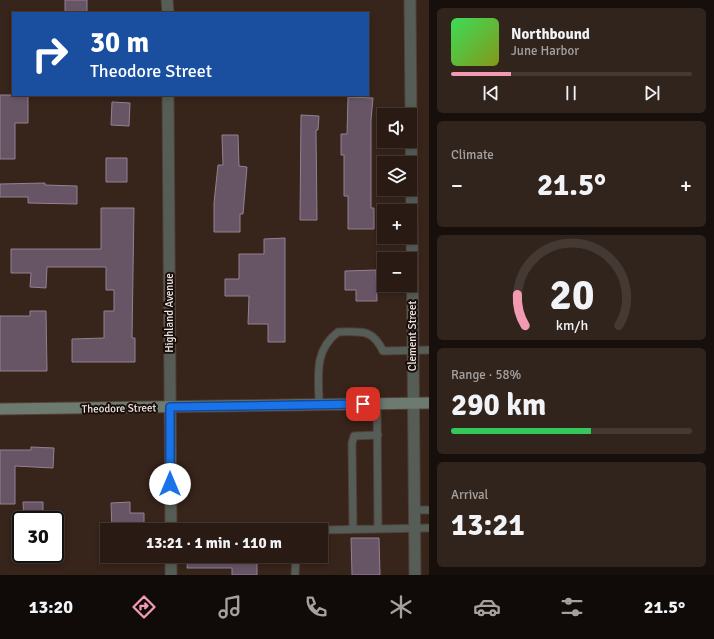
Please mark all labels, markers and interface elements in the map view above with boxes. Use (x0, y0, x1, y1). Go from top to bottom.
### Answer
text: Northbound (511, 25, 590, 43)
text: 30 m (90, 26, 149, 60)
icon: right (24, 28, 76, 80)
text: June Harbor (511, 43, 579, 59)
text: Theodore Street (90, 60, 212, 82)
icon: previous (480, 82, 502, 104)
icon: pause (560, 82, 582, 104)
icon: next (641, 82, 663, 104)
map controls (377, 108, 417, 292)
button: sound (377, 108, 417, 148)
text: Climate (451, 147, 494, 163)
button: layers (377, 156, 417, 196)
text: 21.5° (537, 167, 606, 204)
text: − (451, 172, 463, 199)
text: + (680, 172, 692, 199)
button: + (377, 204, 417, 244)
button: − (377, 252, 417, 292)
text: 20 (549, 269, 594, 320)
street label: Highland Avenue (163, 273, 176, 353)
street label: Clement Street (406, 301, 419, 371)
text: km/h (555, 316, 588, 333)
text: Range · 58% (451, 367, 521, 383)
pin (346, 387, 380, 421)
text: 290 km (451, 387, 546, 424)
icon: arrive (352, 393, 374, 415)
street label: Theodore Street (82, 401, 157, 416)
position arrow (149, 463, 191, 505)
text: Arrival (451, 487, 488, 503)
text: 13:21 (451, 507, 525, 544)
speed limit sign: 30 (12, 511, 64, 563)
text: 13:21 · 1 min · 110 m (146, 534, 282, 552)
icon: directions (130, 593, 158, 621)
icon: music (216, 593, 244, 621)
icon: phone (302, 593, 330, 621)
icon: climate (387, 593, 415, 621)
icon: car (473, 593, 501, 621)
icon: filters (558, 593, 586, 621)
text: 13:20 (29, 596, 73, 618)
text: 21.5° (644, 596, 685, 618)

